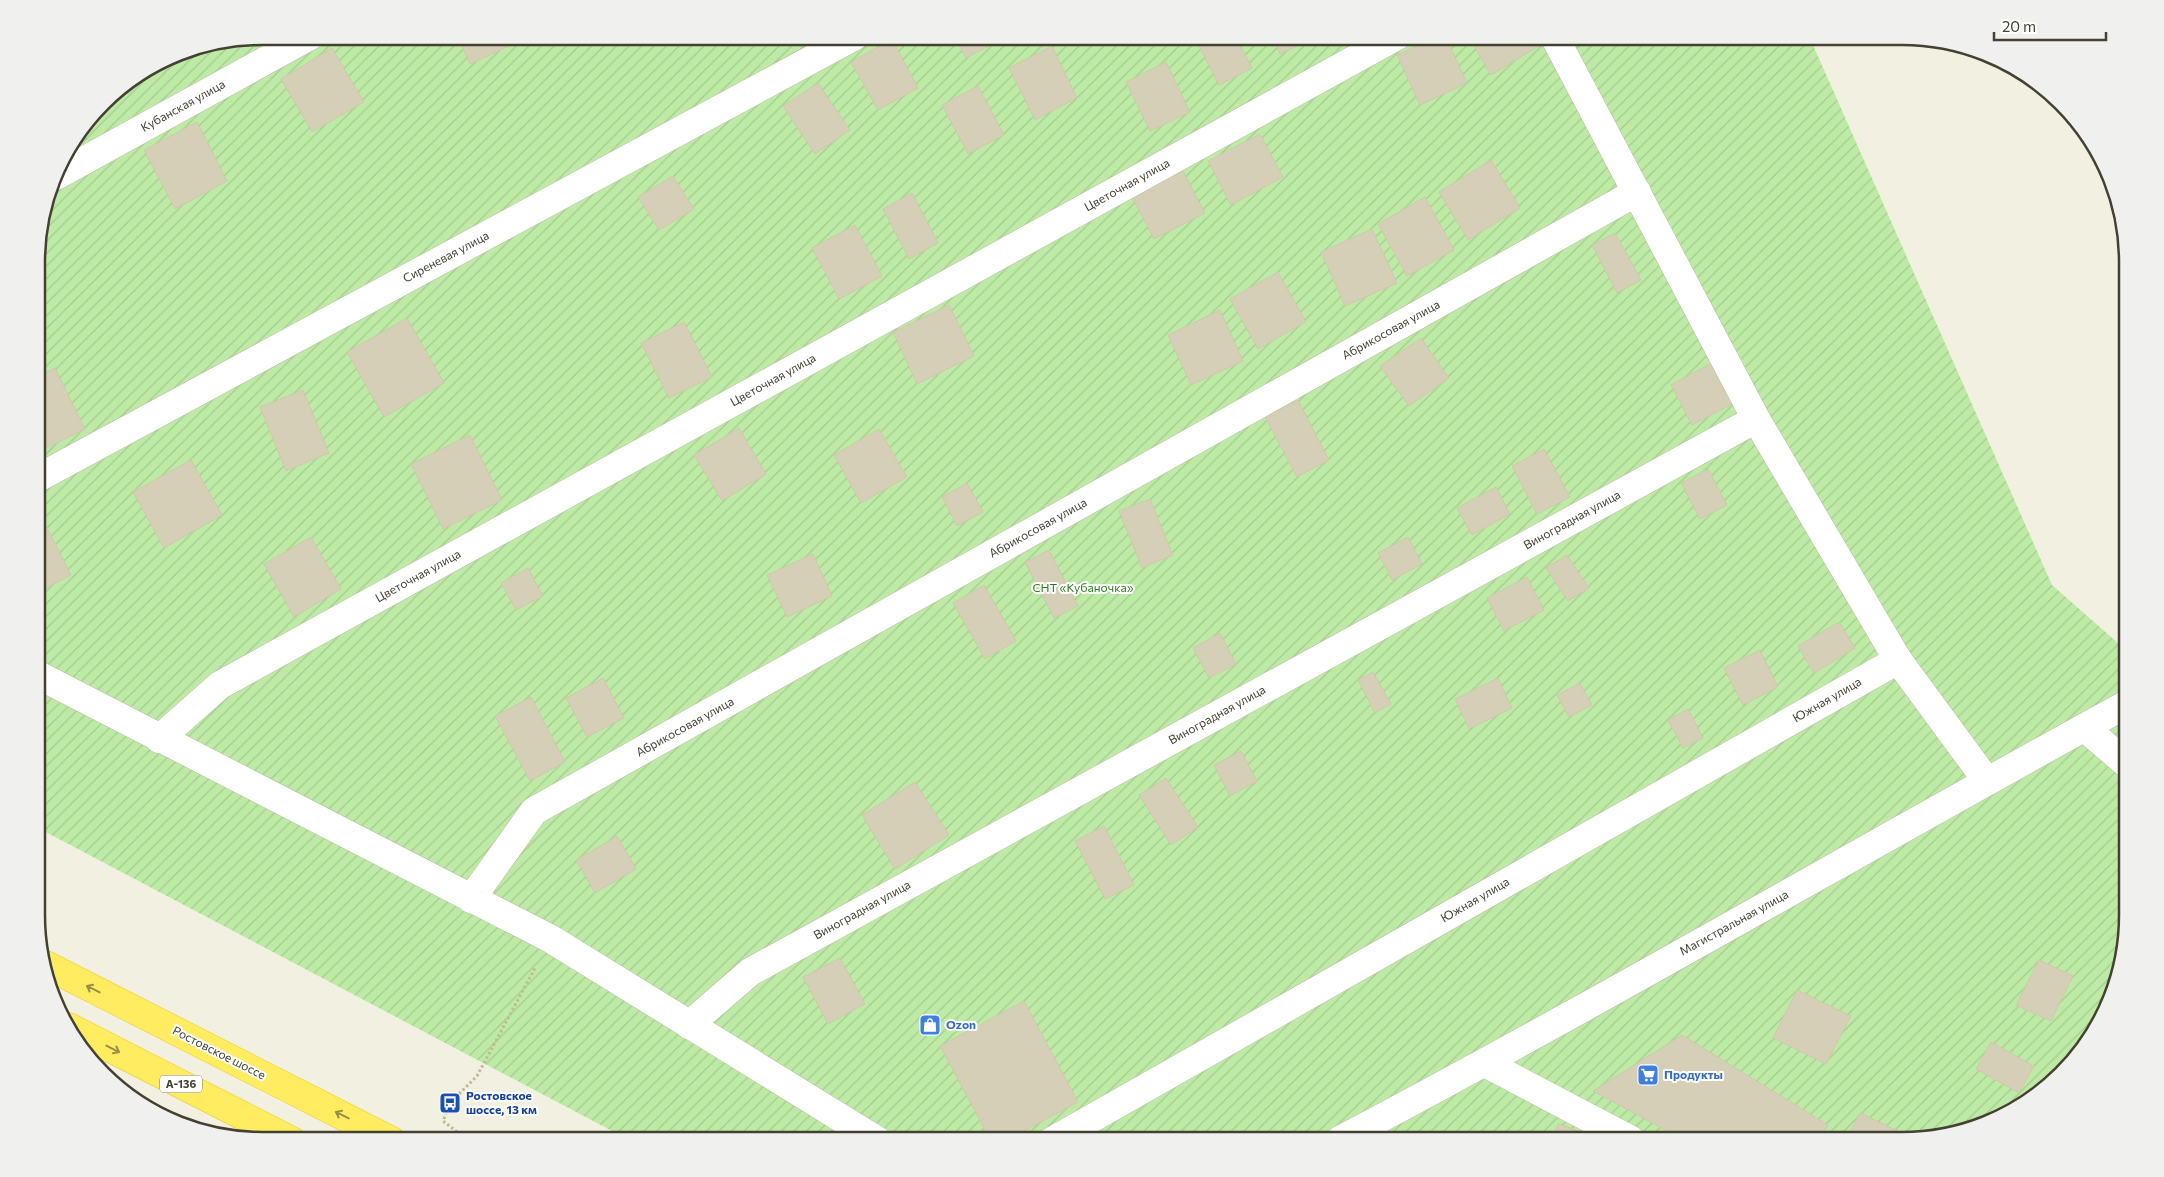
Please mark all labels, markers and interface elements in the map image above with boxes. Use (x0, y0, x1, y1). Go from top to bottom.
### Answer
scale bar (1994, 10, 2106, 42)
text: 20 m (2002, 17, 2036, 35)
street label: Кубанская улица (138, 76, 227, 134)
street label: Цветочная улица (1081, 155, 1172, 213)
street label: Сиреневая улица (400, 227, 491, 285)
street label: Абрикосовая улица (1339, 296, 1442, 362)
street label: Цветочная улица (727, 350, 818, 408)
street label: Виноградная улица (1521, 487, 1622, 552)
street label: Абрикосовая улица (986, 494, 1089, 560)
street label: Цветочная улица (372, 546, 463, 604)
park label: СНТ «Кубаночка» (1032, 580, 1134, 594)
street label: Южная улица (1790, 674, 1863, 724)
street label: Виноградная улица (1166, 682, 1267, 747)
street label: Абрикосовая улица (633, 693, 736, 759)
street label: Южная улица (1438, 874, 1511, 924)
street label: Виноградная улица (811, 877, 912, 942)
street label: Магистральная улица (1677, 886, 1790, 958)
one-way arrow (86, 984, 101, 993)
shop icon: Ozon (918, 1013, 942, 1037)
place label: Ozon (946, 1017, 976, 1031)
street label: Ростовское шоссе (171, 1023, 268, 1082)
one-way arrow (105, 1044, 120, 1054)
supermarket icon: Продукты (1636, 1063, 1660, 1087)
place label: Продукты (1664, 1067, 1723, 1081)
road number: А-136 (160, 1076, 202, 1092)
place label: Ростовское шоссе, 13 км (466, 1088, 537, 1116)
bus stop icon: Ростовское шоссе, 13 км (438, 1091, 462, 1115)
one-way arrow (335, 1110, 350, 1119)

